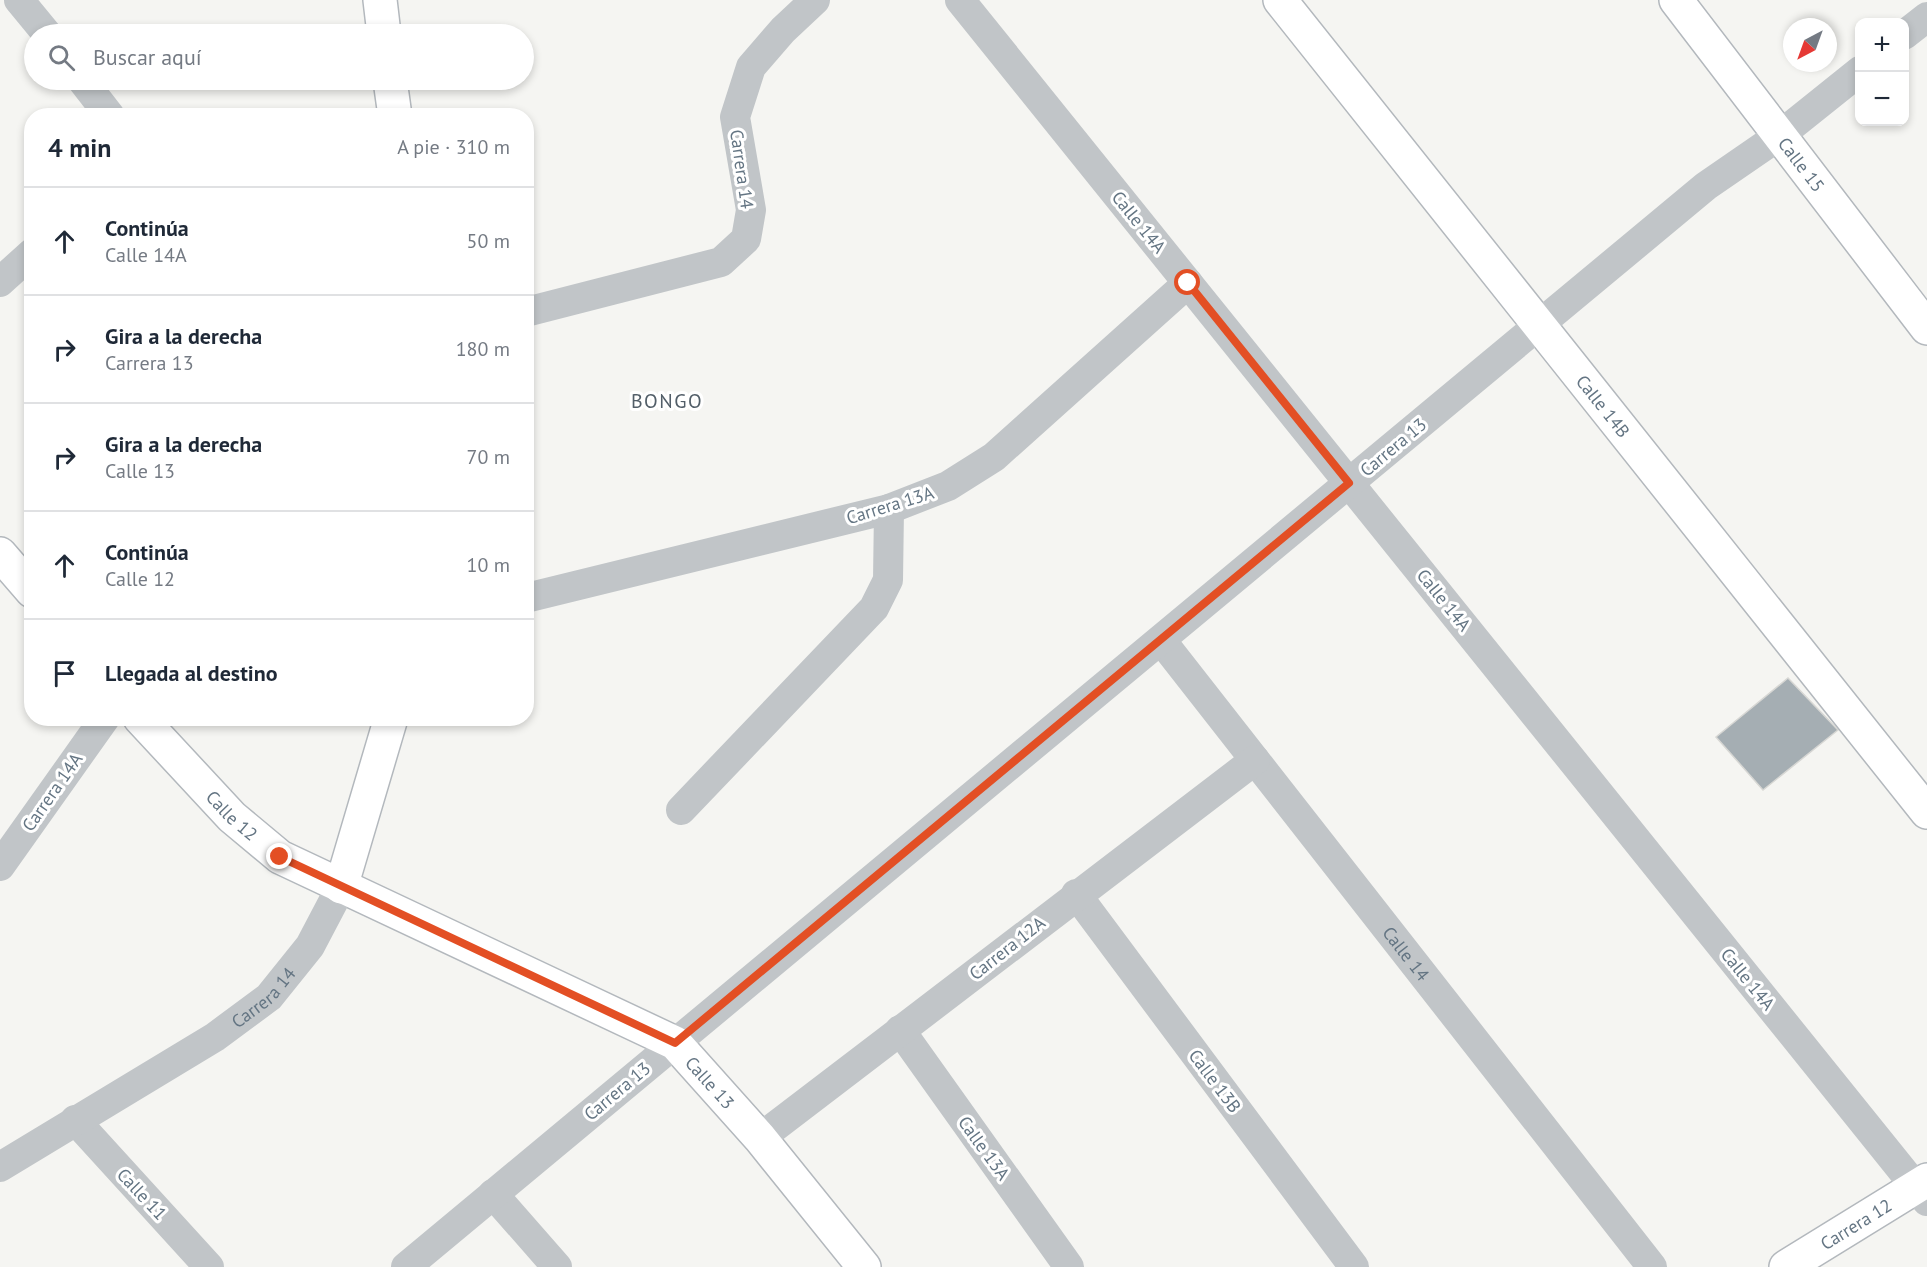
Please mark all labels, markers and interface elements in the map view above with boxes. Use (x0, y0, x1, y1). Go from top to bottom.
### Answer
north arrow (1783, 18, 1837, 72)
map controls (1855, 18, 1909, 126)
button: + (1855, 18, 1909, 72)
search box (24, 24, 534, 90)
icon: search (45, 41, 78, 74)
text: Buscar aquí (93, 43, 202, 71)
button: − (1855, 72, 1909, 126)
street label: Carrera 14 (725, 128, 759, 210)
text: 4 min (48, 131, 111, 164)
street label: Calle 15 (1774, 132, 1830, 196)
text: A pie · 310 m (397, 134, 510, 160)
street label: Calle 14A (1107, 186, 1171, 258)
text: Continúa (105, 214, 189, 242)
icon: ahead (48, 225, 81, 258)
text: 50 m (467, 228, 510, 254)
text: Calle 14A (105, 242, 187, 268)
route start (1174, 269, 1200, 295)
text: Gira a la derecha (105, 322, 262, 350)
icon: right (48, 333, 81, 366)
text: 180 m (456, 336, 510, 362)
text: Carrera 13 (105, 350, 194, 376)
street label: Calle 14B (1572, 370, 1635, 442)
district label: BONGO (631, 388, 703, 414)
street label: Carrera 13 (1355, 413, 1431, 481)
text: Gira a la derecha (105, 430, 262, 458)
icon: right (48, 441, 81, 474)
text: 70 m (467, 444, 510, 470)
text: Calle 13 (105, 458, 175, 484)
street label: Carrera 13A (843, 481, 937, 529)
text: Continúa (105, 538, 189, 566)
icon: ahead (48, 549, 81, 582)
text: 10 m (467, 552, 510, 578)
street label: Calle 14A (1412, 564, 1476, 636)
text: Calle 12 (105, 566, 175, 592)
icon: arrive (48, 657, 81, 690)
text: Llegada al destino (105, 659, 278, 687)
street label: Carrera 14A (17, 748, 88, 836)
street label: Calle 12 (201, 785, 263, 845)
route end (266, 843, 292, 869)
street label: Carrera 12A (964, 911, 1050, 985)
street label: Calle 14 (1378, 921, 1435, 985)
street label: Calle 14A (1716, 943, 1780, 1015)
street label: Carrera 14 (227, 962, 300, 1033)
street label: Calle 13B (1184, 1045, 1246, 1117)
street label: Calle 13 (681, 1051, 740, 1113)
street label: Carrera 13 (579, 1057, 655, 1125)
street label: Calle 13A (953, 1112, 1015, 1185)
street label: Calle 11 (112, 1163, 172, 1225)
street label: Carrera 12 (1816, 1193, 1896, 1255)

